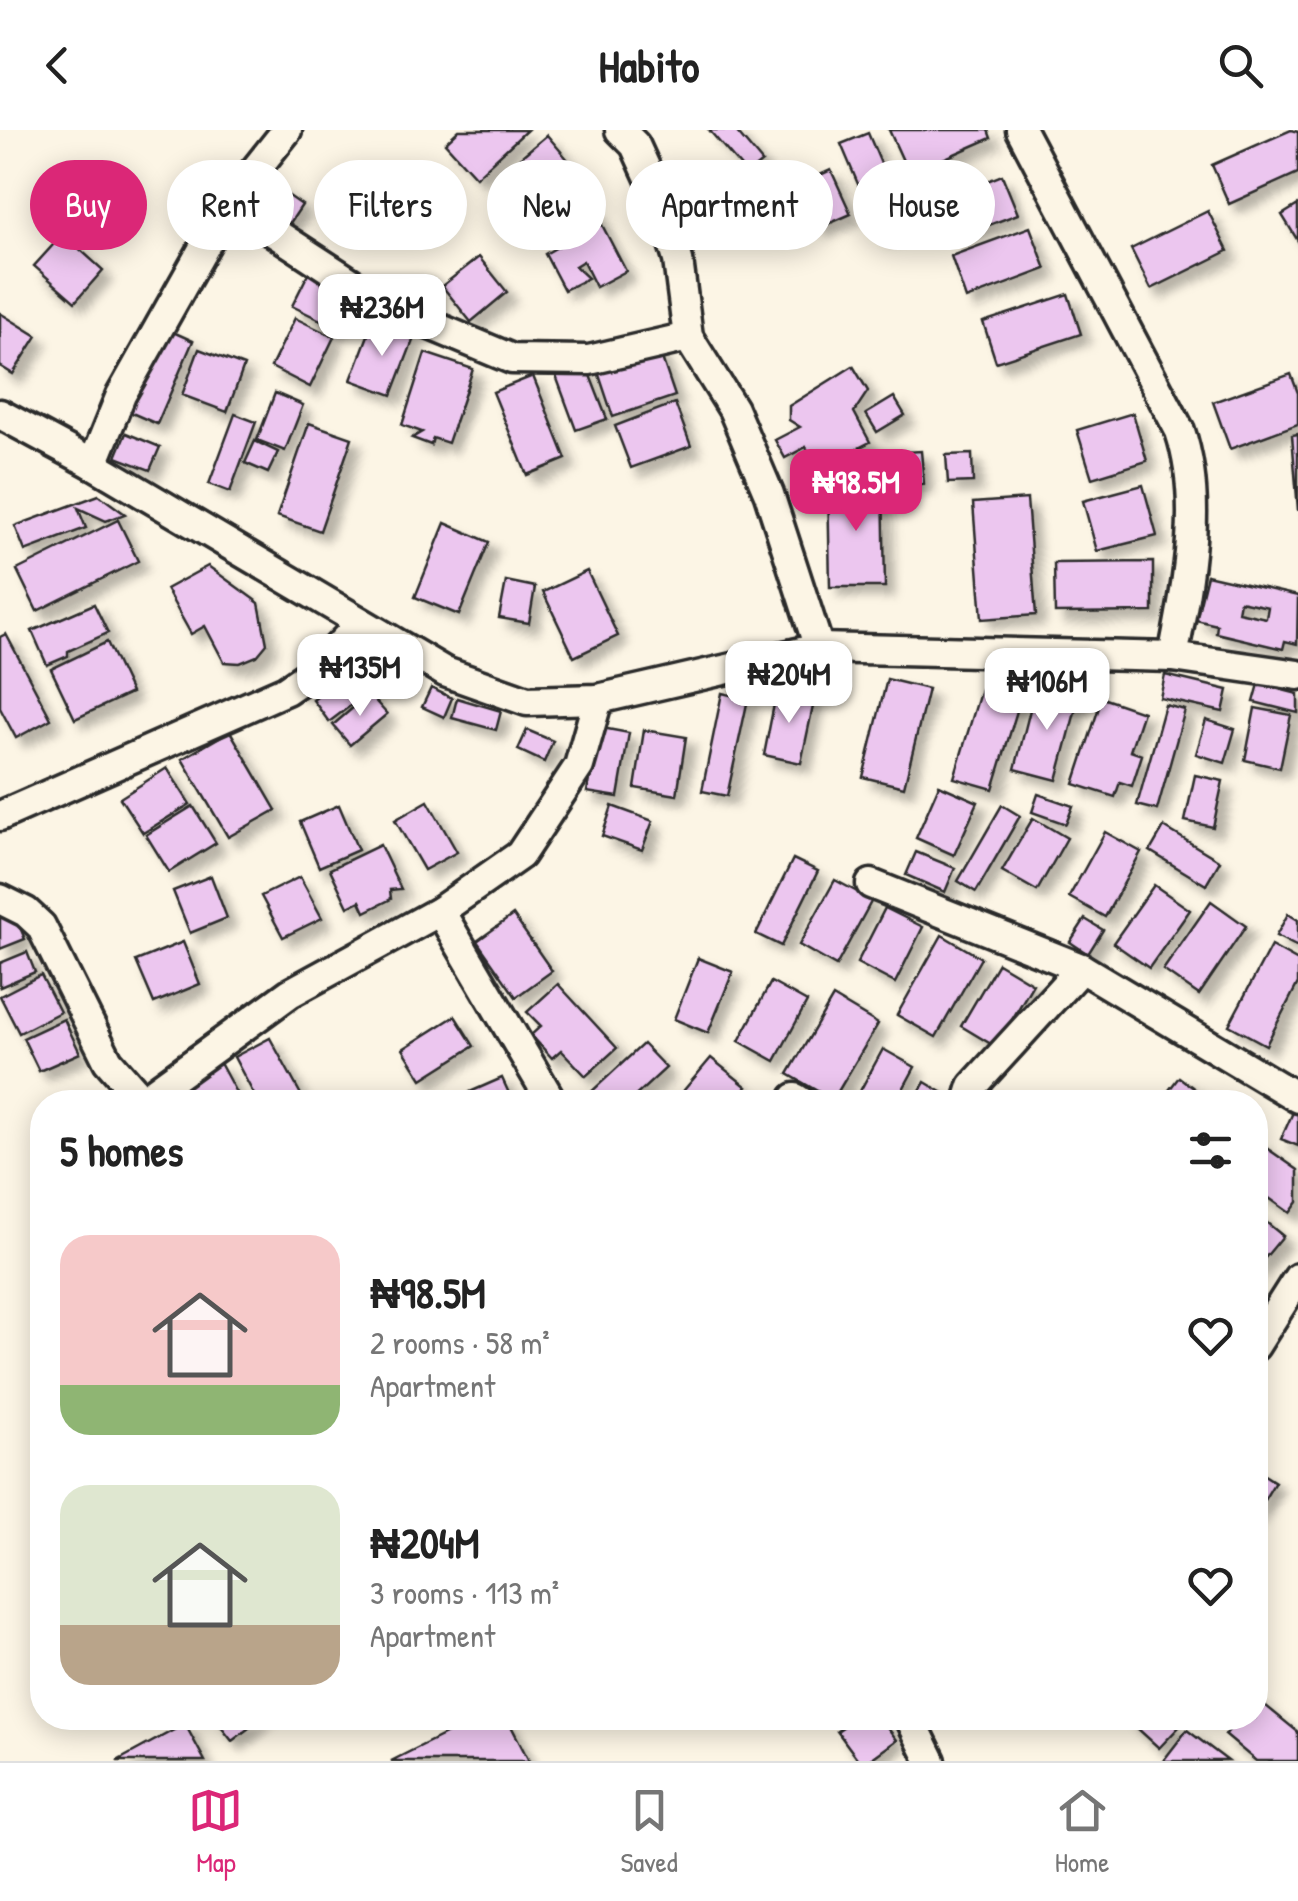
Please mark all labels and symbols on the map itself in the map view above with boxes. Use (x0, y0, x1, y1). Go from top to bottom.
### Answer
pin: ₦236M (312, 274, 452, 359)
pin: ₦98.5M (775, 449, 937, 534)
pin: ₦135M (290, 634, 430, 719)
pin: ₦204M (719, 641, 859, 726)
pin: ₦106M (977, 648, 1117, 733)

